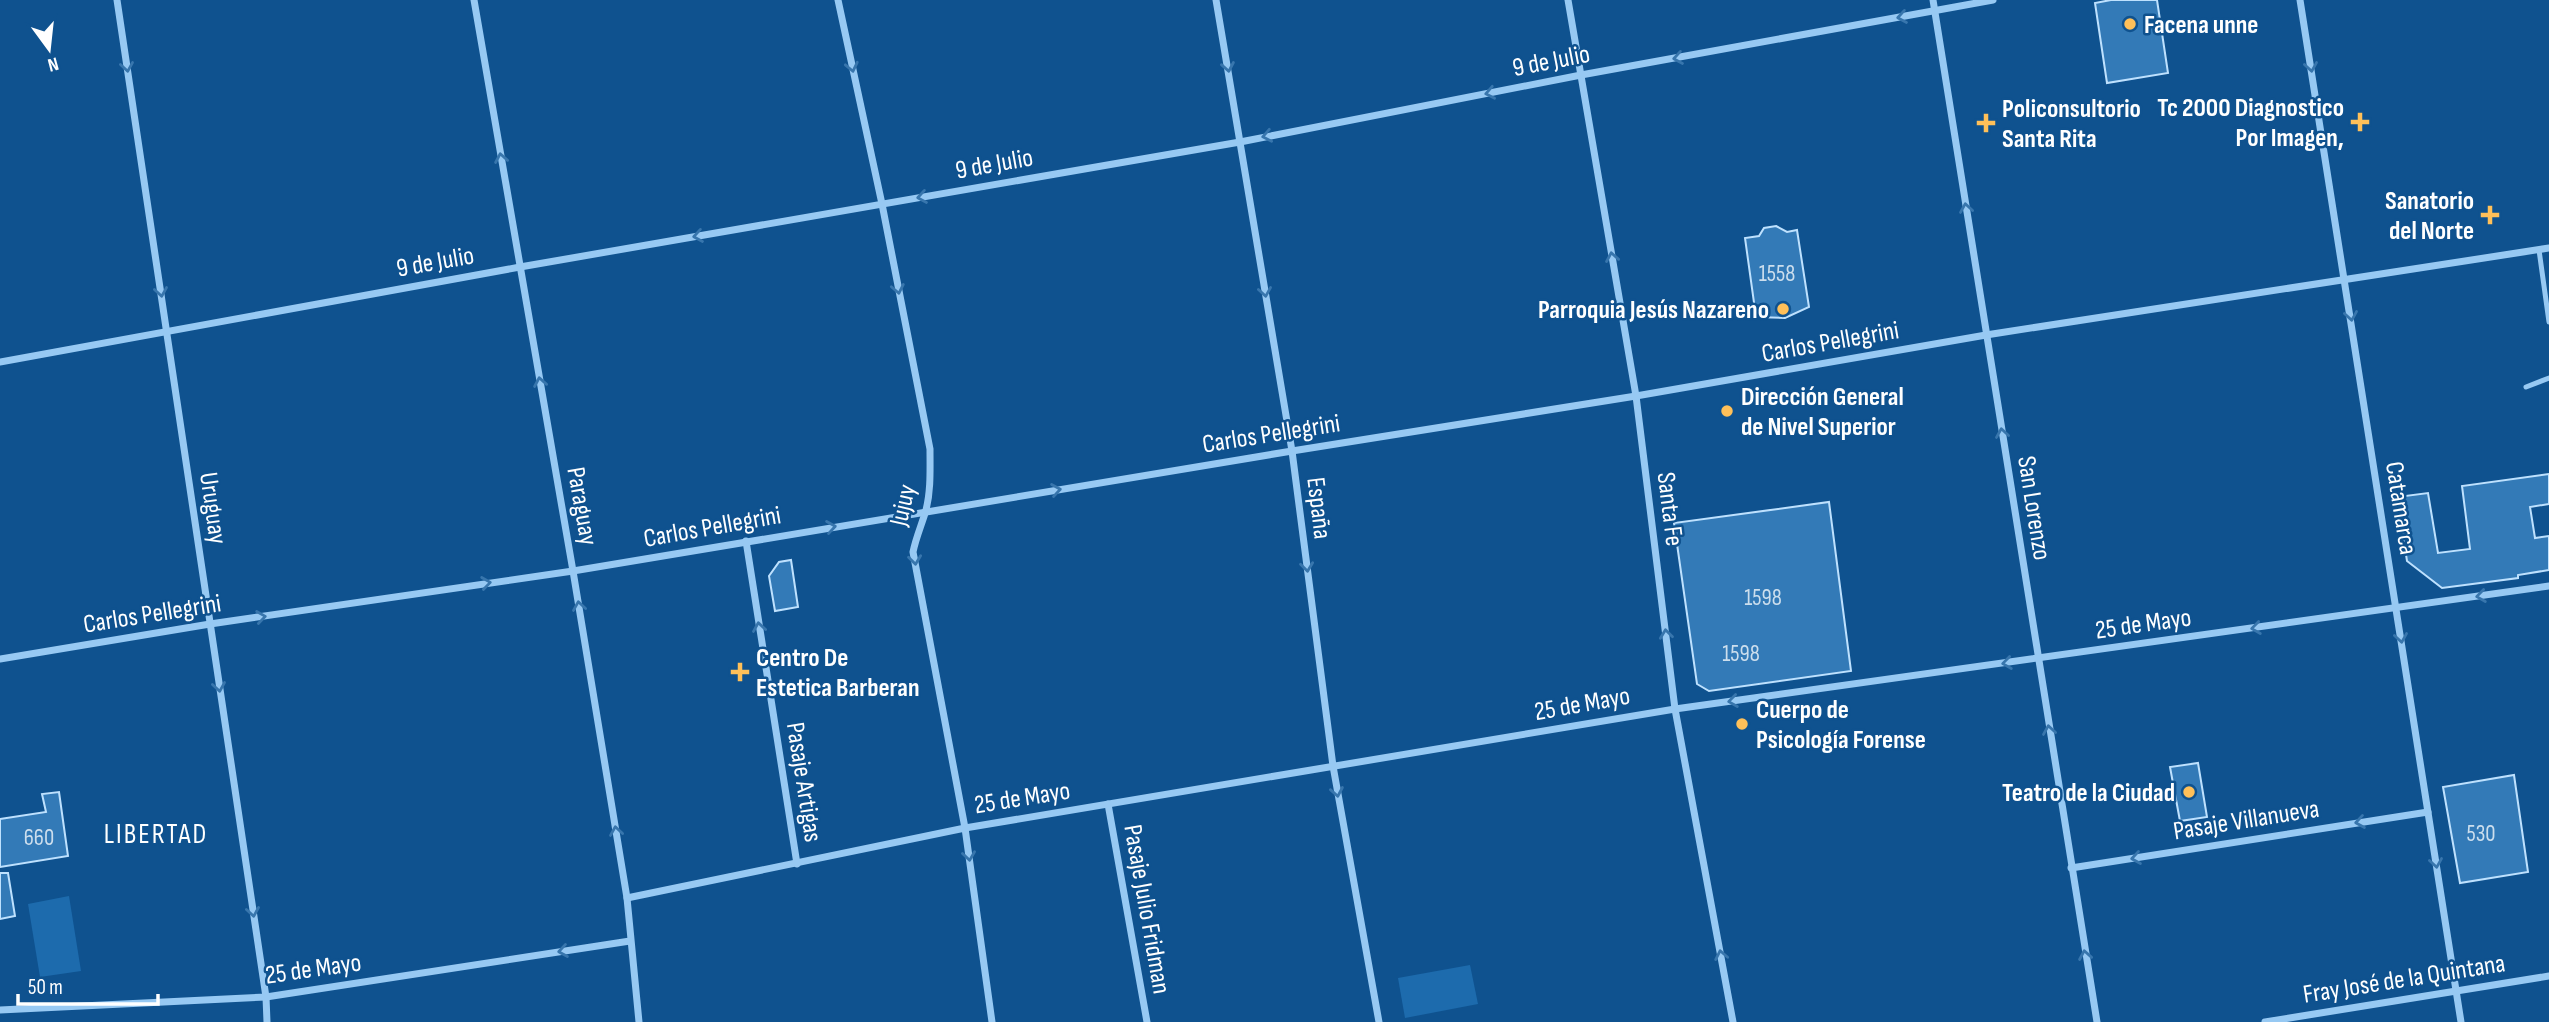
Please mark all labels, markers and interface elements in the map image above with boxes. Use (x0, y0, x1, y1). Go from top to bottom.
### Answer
one-way arrow (1896, 8, 1908, 23)
place label: Facena unne (2144, 10, 2258, 41)
north arrow (14, 14, 84, 84)
marker: Facena unne (2122, 16, 2138, 32)
street label: 9 de Julio (1510, 39, 1593, 84)
one-way arrow (1672, 49, 1684, 64)
text: N (45, 52, 61, 76)
one-way arrow (844, 61, 859, 73)
one-way arrow (1220, 61, 1235, 73)
one-way arrow (2303, 61, 2318, 73)
one-way arrow (119, 62, 134, 73)
one-way arrow (1484, 85, 1496, 100)
place label: Tc 2000 Diagnostico Por Imagen, (2157, 93, 2344, 154)
place label: Policonsultorio Santa Rita (2002, 94, 2141, 155)
marker: Tc 2000 Diagnostico Por Imagen, (2350, 112, 2370, 132)
marker: Policonsultorio Santa Rita (1976, 113, 1996, 133)
one-way arrow (1261, 128, 1273, 143)
street label: 9 de Julio (953, 142, 1036, 187)
one-way arrow (494, 152, 509, 164)
place label: Sanatorio del Norte (2385, 186, 2474, 247)
one-way arrow (916, 188, 928, 203)
one-way arrow (1959, 202, 1974, 214)
marker: Sanatorio del Norte (2480, 205, 2500, 225)
one-way arrow (692, 228, 704, 243)
street label: 9 de Julio (394, 240, 477, 285)
one-way arrow (1605, 251, 1620, 263)
house number: 1558 (1759, 260, 1795, 288)
one-way arrow (890, 283, 905, 295)
one-way arrow (1257, 286, 1272, 298)
one-way arrow (153, 287, 168, 298)
place label: Parroquia Jesús Nazareno (1538, 295, 1769, 326)
marker: Parroquia Jesús Nazareno (1775, 301, 1791, 317)
one-way arrow (2343, 310, 2358, 322)
street label: Carlos Pellegrini (1759, 315, 1901, 370)
one-way arrow (533, 376, 548, 388)
place label: Dirección General de Nivel Superior (1741, 382, 1904, 443)
marker: Dirección General de Nivel Superior (1719, 403, 1735, 419)
street label: Carlos Pellegrini (1200, 408, 1342, 461)
one-way arrow (1995, 427, 2010, 439)
street label: San Lorenzo (2010, 454, 2057, 562)
street label: Catamarca (2378, 459, 2423, 557)
street label: Paraguay (559, 465, 604, 548)
street label: Uruguay (192, 470, 233, 546)
street label: Santa Fe (1650, 470, 1689, 548)
street label: España (1299, 476, 1338, 541)
street label: Jujuy (883, 482, 923, 530)
one-way arrow (1050, 483, 1062, 498)
street label: Carlos Pellegrini (641, 500, 783, 555)
one-way arrow (825, 520, 837, 535)
one-way arrow (908, 554, 923, 566)
one-way arrow (1299, 561, 1314, 573)
one-way arrow (480, 576, 492, 591)
house number: 1598 (1744, 584, 1782, 612)
street label: Carlos Pellegrini (81, 588, 223, 641)
one-way arrow (2476, 589, 2487, 604)
one-way arrow (572, 600, 587, 612)
street label: 25 de Mayo (2093, 602, 2193, 647)
one-way arrow (255, 609, 267, 624)
one-way arrow (752, 621, 767, 633)
one-way arrow (2250, 621, 2262, 636)
one-way arrow (1658, 628, 1673, 640)
one-way arrow (2393, 632, 2408, 644)
house number: 1598 (1722, 640, 1760, 668)
place label: Centro De Estetica Barberan (756, 643, 920, 704)
one-way arrow (2001, 655, 2012, 670)
marker: Centro De Estetica Barberan (730, 662, 750, 682)
one-way arrow (212, 681, 227, 693)
street label: 25 de Mayo (1532, 681, 1633, 728)
one-way arrow (1727, 693, 1739, 708)
place label: Cuerpo de Psicología Forense (1756, 695, 1926, 756)
marker: Cuerpo de Psicología Forense (1734, 716, 1750, 732)
street label: Pasaje Artigas (779, 720, 828, 844)
one-way arrow (2042, 724, 2057, 736)
street label: 25 de Mayo (972, 776, 1072, 821)
place label: Teatro de la Ciudad (2002, 778, 2175, 809)
marker: Teatro de la Ciudad (2181, 784, 2197, 800)
one-way arrow (1329, 786, 1344, 798)
street label: Pasaje Villanueva (2171, 794, 2321, 847)
one-way arrow (2354, 814, 2366, 829)
district label: LIBERTAD (104, 818, 208, 851)
house number: 530 (2466, 820, 2496, 848)
street label: Pasaje Julio Fridman (1116, 822, 1177, 996)
house number: 660 (24, 824, 54, 852)
one-way arrow (609, 825, 624, 837)
one-way arrow (961, 850, 976, 862)
one-way arrow (2130, 850, 2142, 865)
one-way arrow (2428, 857, 2443, 869)
one-way arrow (246, 906, 261, 918)
one-way arrow (557, 943, 569, 958)
street label: 25 de Mayo (263, 947, 363, 992)
street label: Fray José de la Quintana (2301, 948, 2507, 1011)
one-way arrow (1714, 949, 1729, 961)
one-way arrow (2079, 949, 2094, 961)
scale bar (18, 962, 158, 1006)
text: 50 m (28, 975, 63, 1000)

